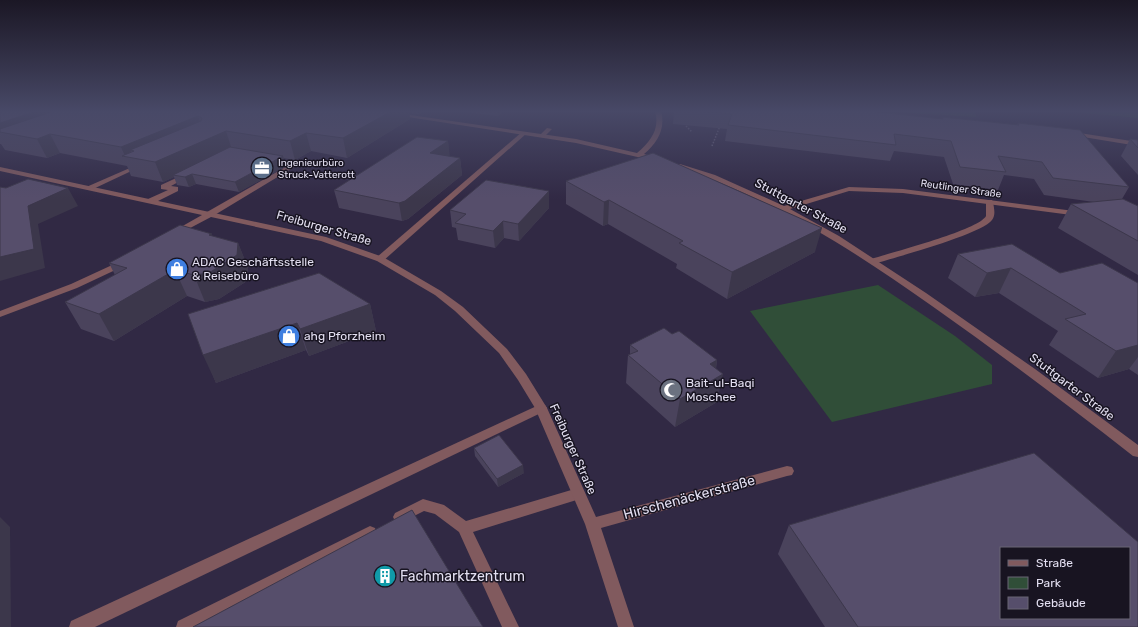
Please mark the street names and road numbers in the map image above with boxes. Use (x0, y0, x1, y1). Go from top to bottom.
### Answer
street label: Stuttgarter Straße (752, 176, 850, 236)
street label: Reutlinger Straße (920, 177, 1002, 201)
street label: Freiburger Straße (275, 208, 373, 248)
street label: Stuttgarter Straße (1027, 350, 1117, 424)
street label: Freiburger Straße (547, 401, 599, 497)
street label: Hirschenäckerstraße (621, 472, 757, 523)

